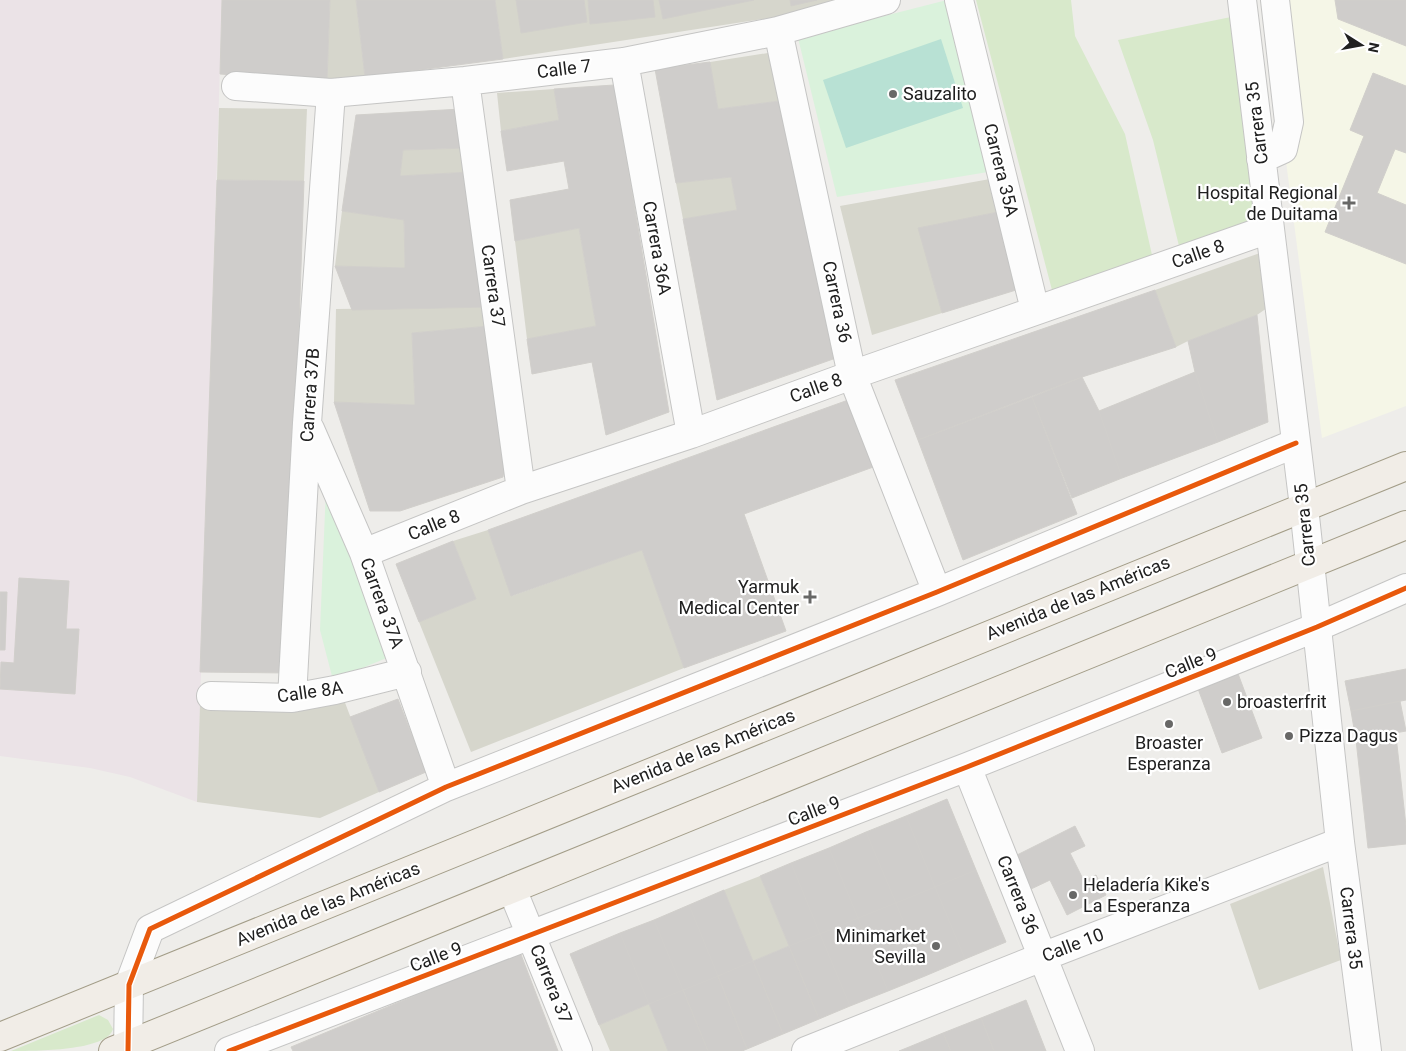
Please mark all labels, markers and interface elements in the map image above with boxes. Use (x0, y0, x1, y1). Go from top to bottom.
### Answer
north arrow (1336, 20, 1386, 70)
text: N (1365, 41, 1383, 54)
street label: Calle 7 (536, 55, 592, 82)
street label: Carrera 35 (1241, 80, 1272, 166)
place label: Sauzalito (903, 83, 977, 104)
marker: Sauzalito (887, 88, 899, 100)
street label: Carrera 35A (980, 121, 1023, 219)
place label: Hospital Regional de Duitama (1197, 182, 1338, 224)
marker: Hospital Regional de Duitama (1342, 196, 1356, 210)
street label: Carrera 36A (639, 199, 676, 297)
street label: Calle 8 (1169, 235, 1227, 272)
street label: Carrera 37 (477, 243, 510, 329)
street label: Carrera 36 (819, 259, 856, 345)
street label: Carrera 37B (296, 347, 323, 443)
street label: Calle 8 (787, 368, 845, 407)
street label: Carrera 35 (1290, 483, 1319, 568)
street label: Calle 8 (405, 505, 463, 544)
street label: Avenida de las Américas (983, 551, 1173, 644)
street label: Carrera 37A (356, 555, 409, 651)
place label: Yarmuk Medical Center (678, 576, 800, 618)
marker: Yarmuk Medical Center (803, 590, 817, 604)
street label: Calle 9 (1162, 643, 1220, 682)
street label: Calle 8A (276, 676, 344, 707)
place label: broasterfrit (1237, 691, 1327, 712)
marker: broasterfrit (1221, 696, 1233, 708)
street label: Avenida de las Américas (608, 704, 798, 797)
marker: Broaster Esperanza (1163, 718, 1175, 730)
place label: Pizza Dagus (1299, 725, 1398, 746)
marker: Pizza Dagus (1283, 730, 1295, 742)
place label: Broaster Esperanza (1127, 732, 1211, 774)
street label: Calle 9 (785, 791, 843, 830)
street label: Carrera 36 (993, 852, 1044, 937)
street label: Avenida de las Américas (233, 857, 423, 950)
place label: Heladería Kike's La Esperanza (1083, 874, 1210, 916)
street label: Carrera 35 (1336, 885, 1367, 971)
marker: Heladería Kike's La Esperanza (1067, 889, 1079, 901)
street label: Calle 10 (1039, 923, 1107, 966)
place label: Minimarket Sevilla (836, 925, 926, 967)
street label: Calle 9 (407, 937, 465, 976)
marker: Minimarket Sevilla (930, 940, 942, 952)
street label: Carrera 37 (526, 941, 577, 1026)

